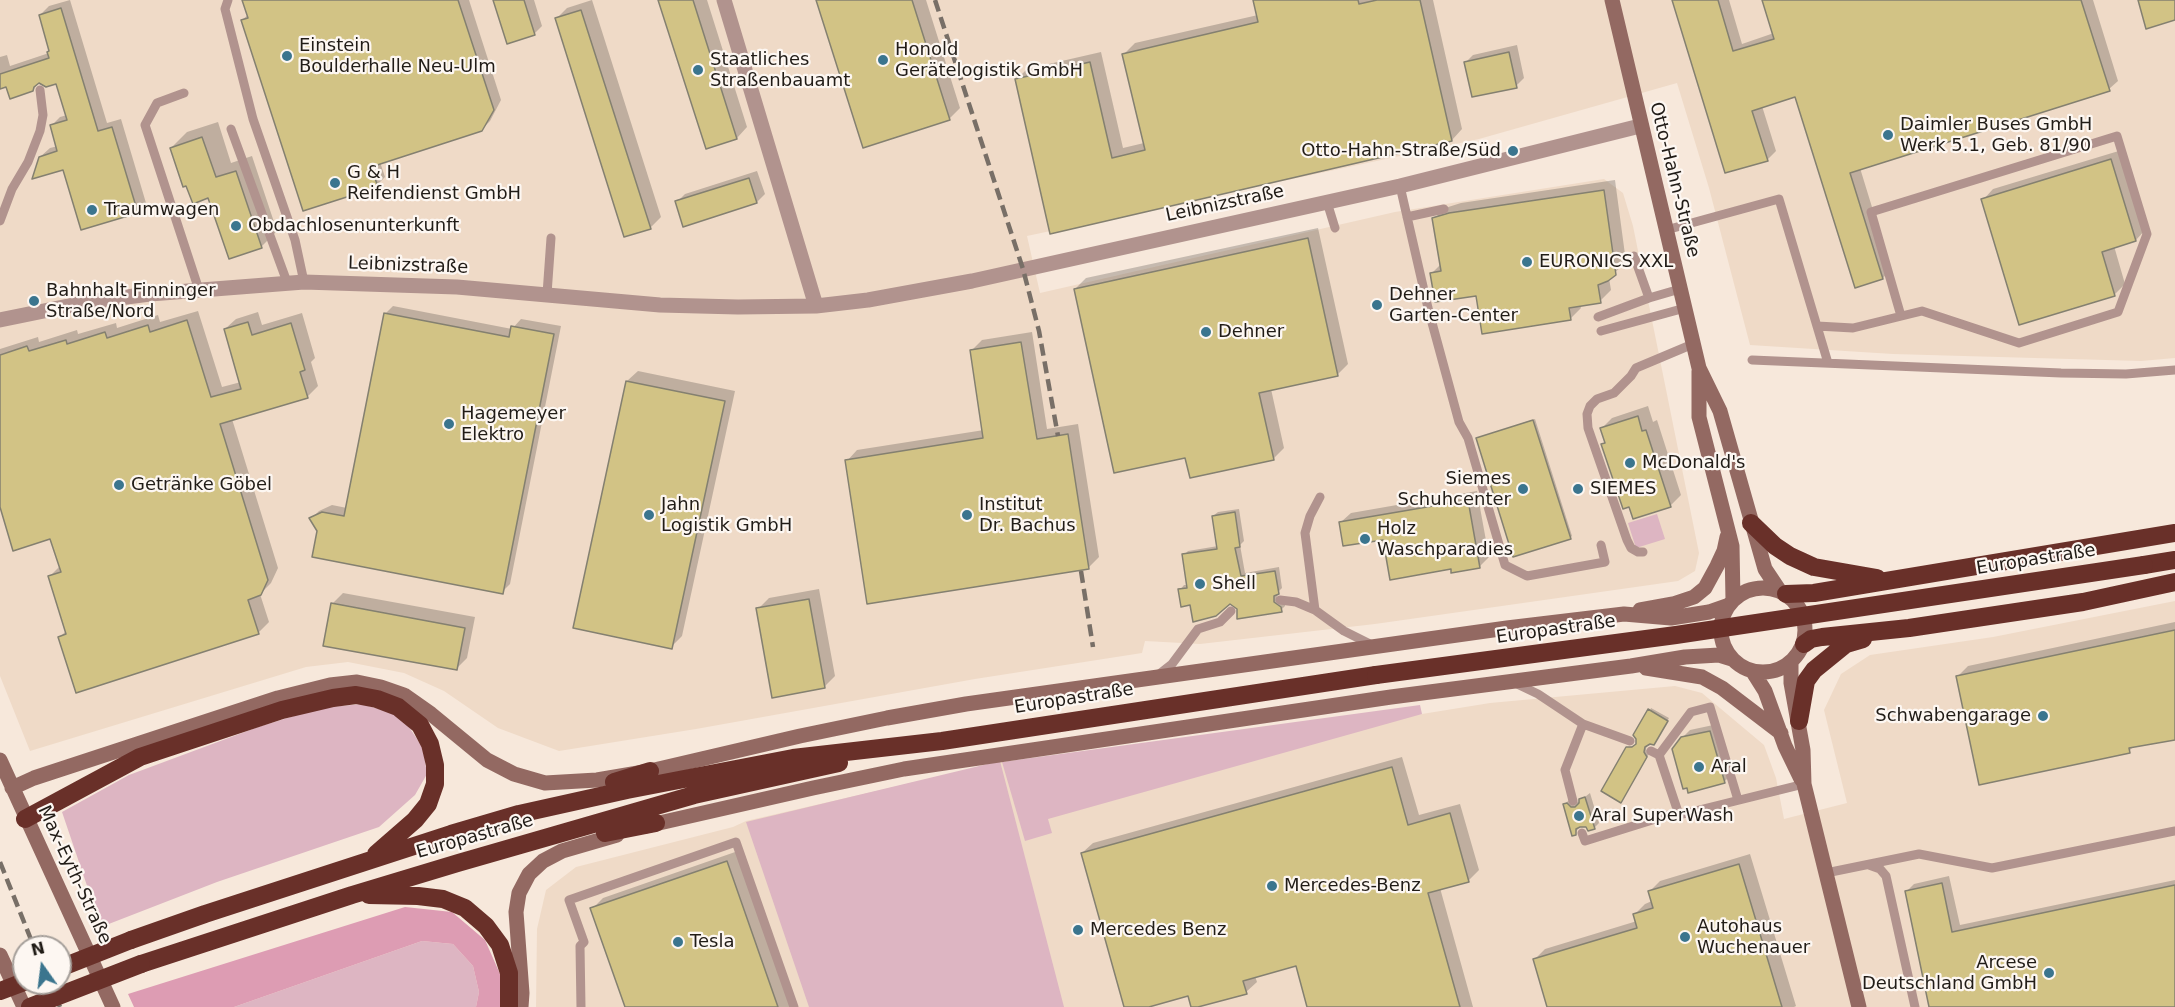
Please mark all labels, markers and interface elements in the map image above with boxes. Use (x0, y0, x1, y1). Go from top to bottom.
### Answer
place label: Einstein Boulderhalle Neu-Ulm (299, 35, 496, 78)
place label: Honold Gerätelogistik GmbH (895, 39, 1083, 82)
marker: Einstein Boulderhalle Neu-Ulm (280, 49, 294, 63)
place label: Staatliches Straßenbauamt (710, 49, 850, 92)
marker: Honold Gerätelogistik GmbH (876, 53, 890, 67)
marker: Staatliches Straßenbauamt (691, 63, 705, 77)
street label: Otto-Hahn-Straße (1644, 100, 1704, 260)
place label: Daimler Buses GmbH Werk 5.1, Geb. 81/90 (1900, 114, 2092, 156)
marker: Daimler Buses GmbH Werk 5.1, Geb. 81/90 (1881, 128, 1895, 142)
place label: Otto-Hahn-Straße/Süd (1301, 140, 1501, 162)
marker: Otto-Hahn-Straße/Süd (1506, 144, 1520, 158)
place label: G & H Reifendienst GmbH (347, 162, 521, 204)
marker: G & H Reifendienst GmbH (328, 176, 342, 190)
street label: Leibnizstraße (1164, 181, 1286, 227)
place label: Traumwagen (104, 199, 219, 221)
marker: Traumwagen (85, 203, 99, 217)
place label: Obdachlosenunterkunft (248, 215, 459, 237)
marker: Obdachlosenunterkunft (229, 219, 243, 233)
place label: EURONICS XXL (1539, 251, 1673, 273)
street label: Leibnizstraße (347, 253, 469, 279)
marker: EURONICS XXL (1520, 255, 1534, 269)
place label: Bahnhalt Finninger Straße/Nord (46, 280, 216, 322)
place label: Dehner Garten-Center (1389, 284, 1518, 326)
marker: Bahnhalt Finninger Straße/Nord (27, 294, 41, 308)
marker: Dehner Garten-Center (1370, 298, 1384, 312)
place label: Dehner (1218, 321, 1284, 343)
marker: Dehner (1199, 325, 1213, 339)
place label: Hagemeyer Elektro (461, 403, 566, 446)
marker: Hagemeyer Elektro (442, 417, 456, 431)
place label: McDonald's (1642, 452, 1745, 474)
marker: McDonald's (1623, 456, 1637, 470)
place label: Siemes Schuhcenter (1398, 468, 1511, 510)
place label: Getränke Göbel (131, 474, 272, 496)
marker: Getränke Göbel (112, 478, 126, 492)
place label: SIEMES (1590, 478, 1656, 500)
marker: Siemes Schuhcenter (1516, 482, 1530, 496)
marker: SIEMES (1571, 482, 1585, 496)
place label: Jahn Logistik GmbH (661, 494, 792, 536)
place label: Institut Dr. Bachus (979, 494, 1076, 536)
marker: Jahn Logistik GmbH (642, 508, 656, 522)
marker: Institut Dr. Bachus (960, 508, 974, 522)
place label: Holz Waschparadies (1377, 518, 1513, 560)
marker: Holz Waschparadies (1358, 532, 1372, 546)
street label: Europastraße (1975, 540, 2097, 580)
place label: Shell (1212, 573, 1256, 595)
marker: Shell (1193, 577, 1207, 591)
street label: Europastraße (1495, 611, 1617, 649)
street label: Europastraße (1013, 679, 1135, 719)
place label: Schwabengarage (1875, 705, 2031, 727)
marker: Schwabengarage (2036, 709, 2050, 723)
place label: Aral (1711, 756, 1747, 778)
marker: Aral (1692, 760, 1706, 774)
street label: Max-Eyth-Straße (33, 802, 115, 948)
place label: Aral SuperWash (1591, 805, 1734, 827)
marker: Aral SuperWash (1572, 809, 1586, 823)
street label: Europastraße (414, 810, 536, 864)
place label: Mercedes-Benz (1284, 875, 1421, 897)
marker: Mercedes-Benz (1265, 879, 1279, 893)
place label: Autohaus Wuchenauer (1697, 916, 1810, 958)
place label: Mercedes Benz (1090, 919, 1226, 941)
marker: Mercedes Benz (1071, 923, 1085, 937)
marker: Autohaus Wuchenauer (1678, 930, 1692, 944)
place label: Tesla (690, 931, 734, 953)
north arrow (12, 935, 72, 995)
marker: Tesla (671, 935, 685, 949)
text: N (29, 938, 47, 960)
place label: Arcese Deutschland GmbH (1862, 952, 2037, 994)
marker: Arcese Deutschland GmbH (2042, 966, 2056, 980)

